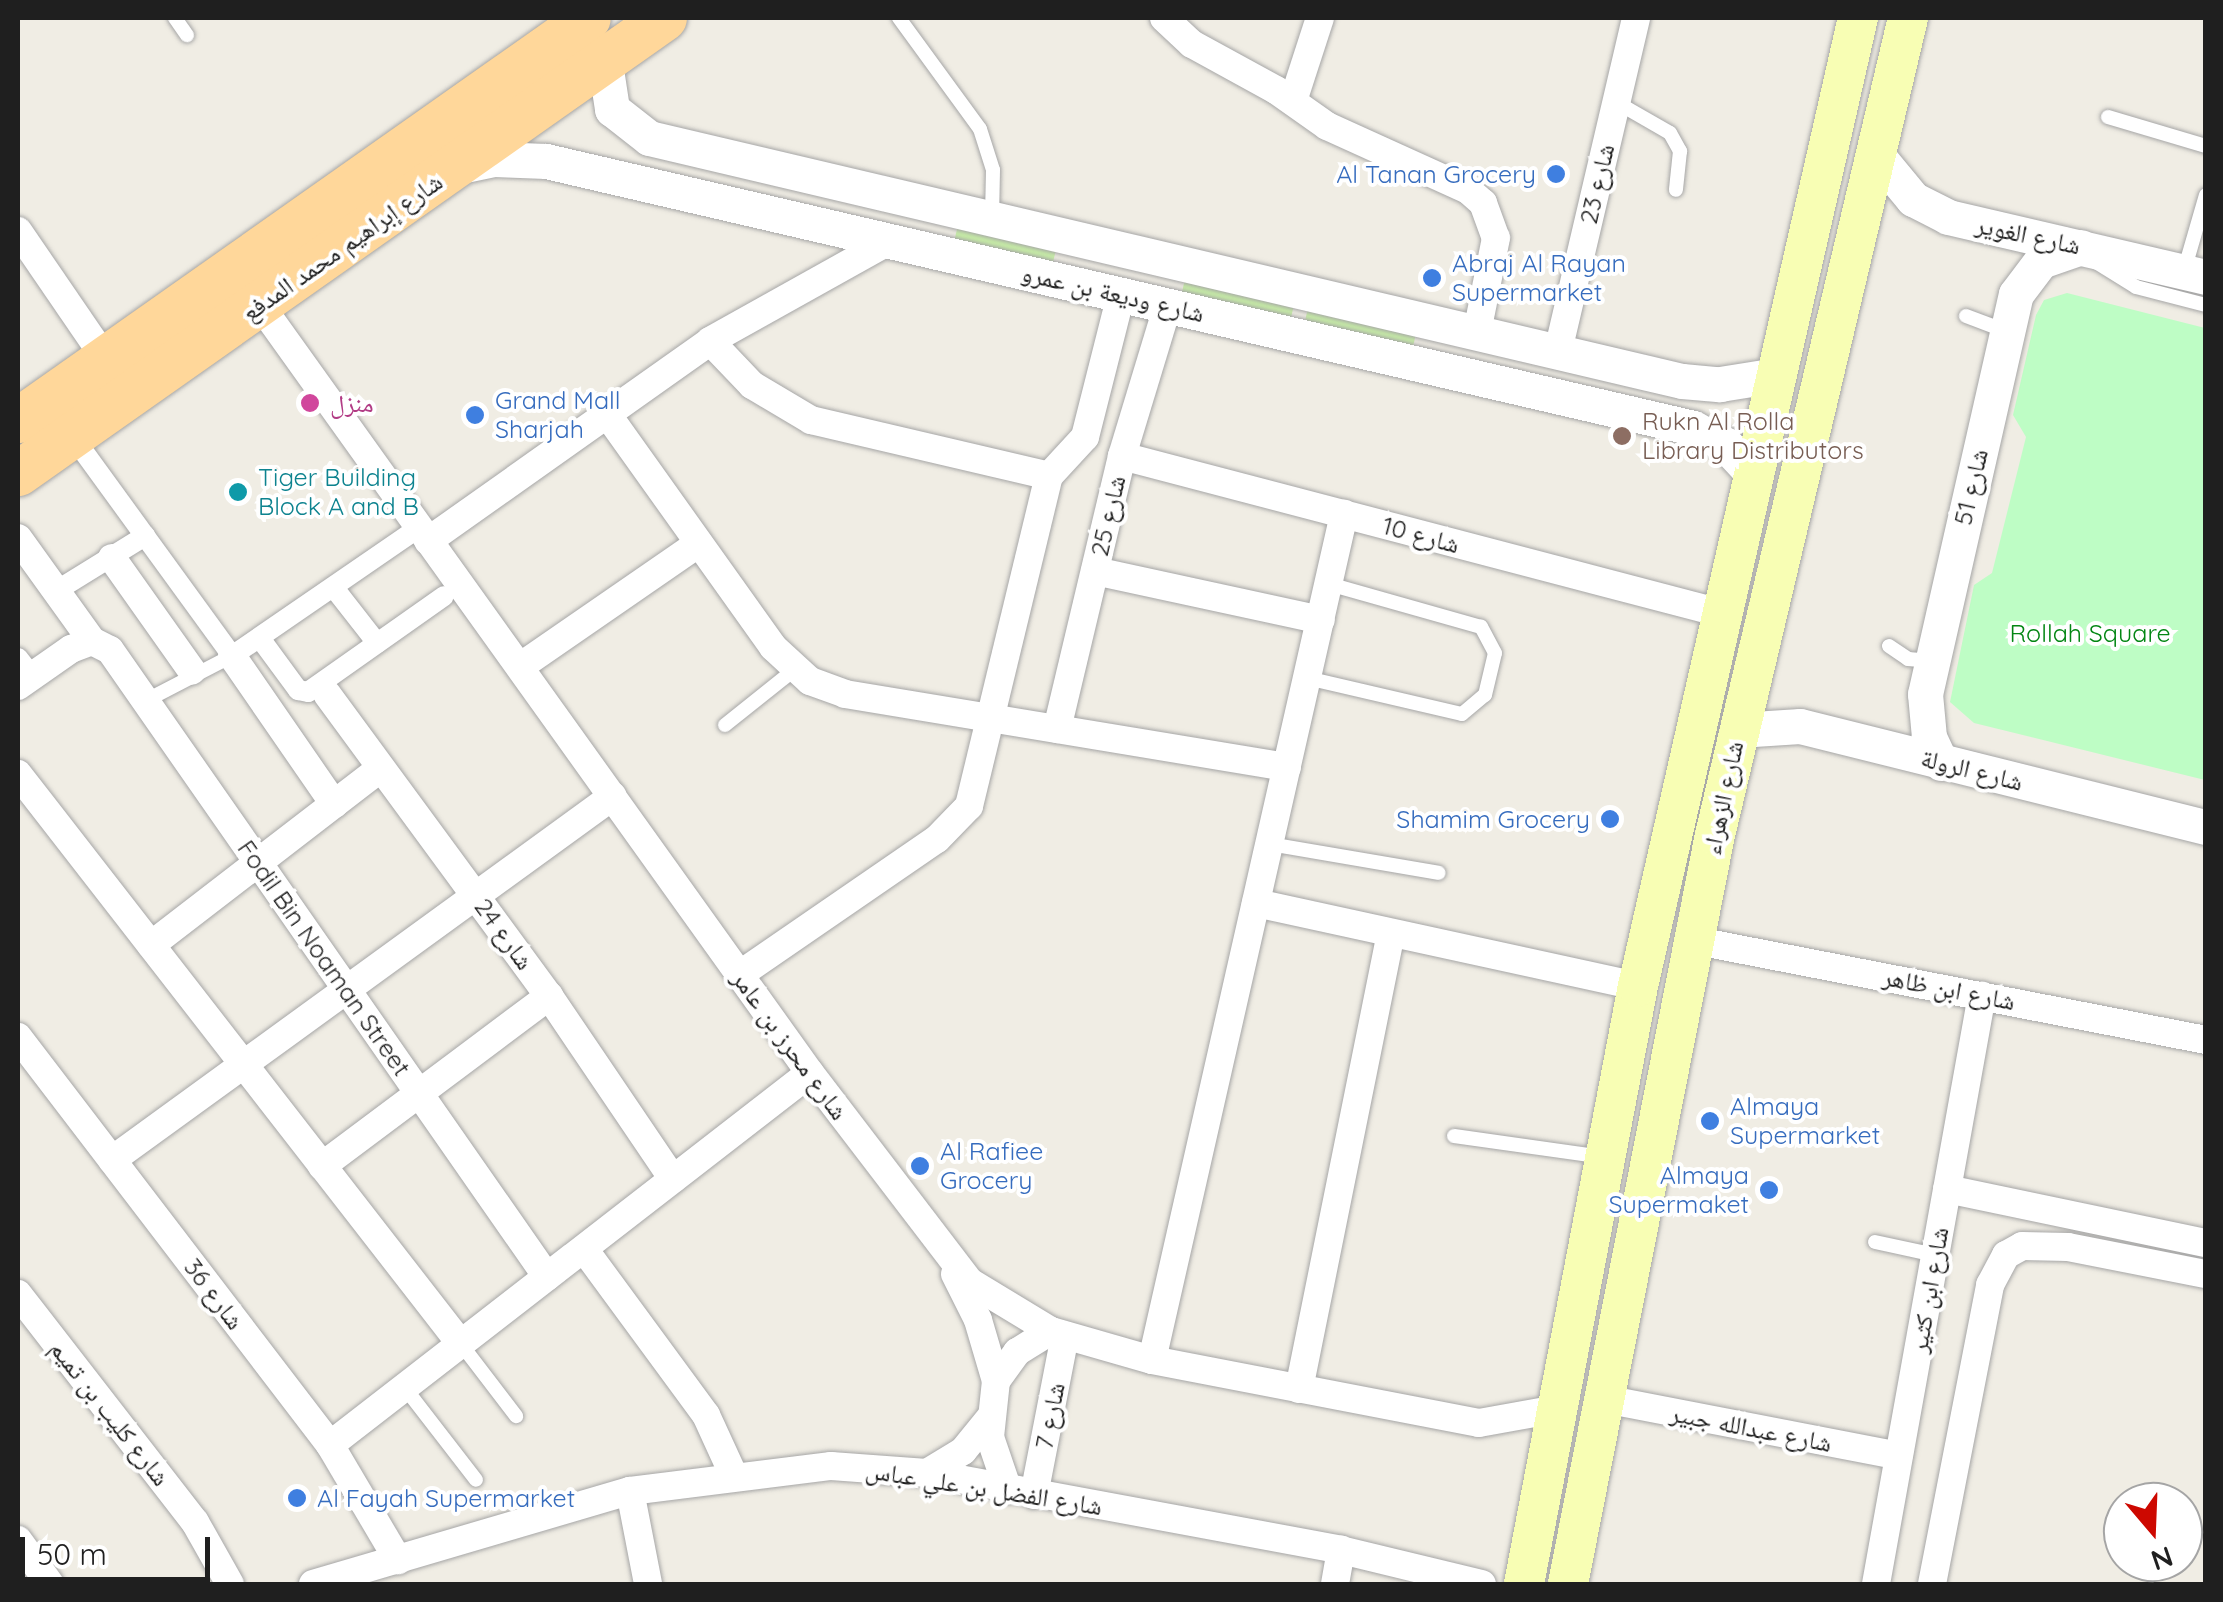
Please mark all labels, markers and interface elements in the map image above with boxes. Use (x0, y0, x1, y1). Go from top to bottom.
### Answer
street label: شارع 23 (1573, 141, 1621, 227)
place label: Al Tanan Grocery (1336, 159, 1536, 189)
marker: Al Tanan Grocery (1545, 163, 1567, 185)
street label: شارع إبراهيم محمد المدفع (236, 167, 448, 327)
street label: شارع الغوير (1973, 209, 2083, 261)
place label: Abraj Al Rayan Supermarket (1452, 249, 1626, 308)
street label: شارع وديعة بن عمرو (1019, 257, 1207, 329)
marker: Abraj Al Rayan Supermarket (1421, 267, 1443, 289)
place label: Grand Mall Sharjah (495, 386, 621, 445)
place label: منزل (330, 388, 374, 418)
marker: منزل (299, 392, 321, 414)
marker: Grand Mall Sharjah (464, 404, 486, 426)
place label: Rukn Al Rolla Library Distributors (1642, 407, 1864, 466)
marker: Rukn Al Rolla Library Distributors (1611, 425, 1633, 447)
street label: شارع 51 (1948, 446, 1994, 528)
place label: Tiger Building Block A and B (258, 463, 419, 522)
street label: شارع 25 (1084, 473, 1132, 559)
marker: Tiger Building Block A and B (227, 481, 249, 503)
street label: شارع 10 (1379, 510, 1463, 560)
park label: Rollah Square (2009, 618, 2171, 648)
street label: شارع الزهراء (1696, 738, 1750, 858)
street label: شارع الرولة (1918, 743, 2026, 797)
place label: Shamim Grocery (1396, 804, 1590, 834)
marker: Shamim Grocery (1599, 808, 1621, 830)
street label: Fodil Bin Noaman Street (231, 834, 417, 1082)
street label: شارع 24 (468, 892, 540, 976)
street label: شارع ابن ظاهر (1880, 961, 2018, 1017)
street label: شارع محرز بن عامر (726, 964, 854, 1126)
place label: Almaya Supermarket (1730, 1092, 1880, 1151)
marker: Almaya Supermarket (1699, 1110, 1721, 1132)
place label: Al Rafiee Grocery (940, 1137, 1043, 1196)
marker: Al Rafiee Grocery (909, 1155, 931, 1177)
place label: Almaya Supermaket (1608, 1161, 1749, 1220)
marker: Almaya Supermaket (1758, 1179, 1780, 1201)
street label: شارع ابن كثير (1903, 1225, 1955, 1355)
street label: شارع 36 (178, 1253, 250, 1335)
street label: شارع كليب بن تميم (44, 1334, 176, 1492)
street label: شارع 7 (1029, 1380, 1071, 1452)
street label: شارع عبدالله جبير (1668, 1398, 1834, 1458)
street label: شارع الفضل بن علي عباس (864, 1454, 1104, 1522)
north arrow (2103, 1482, 2203, 1582)
place label: Al Fayah Supermarket (317, 1483, 575, 1513)
marker: Al Fayah Supermarket (286, 1487, 308, 1509)
scale bar (25, 1517, 215, 1579)
text: 50 m (37, 1535, 107, 1573)
text: N (2147, 1539, 2178, 1579)

